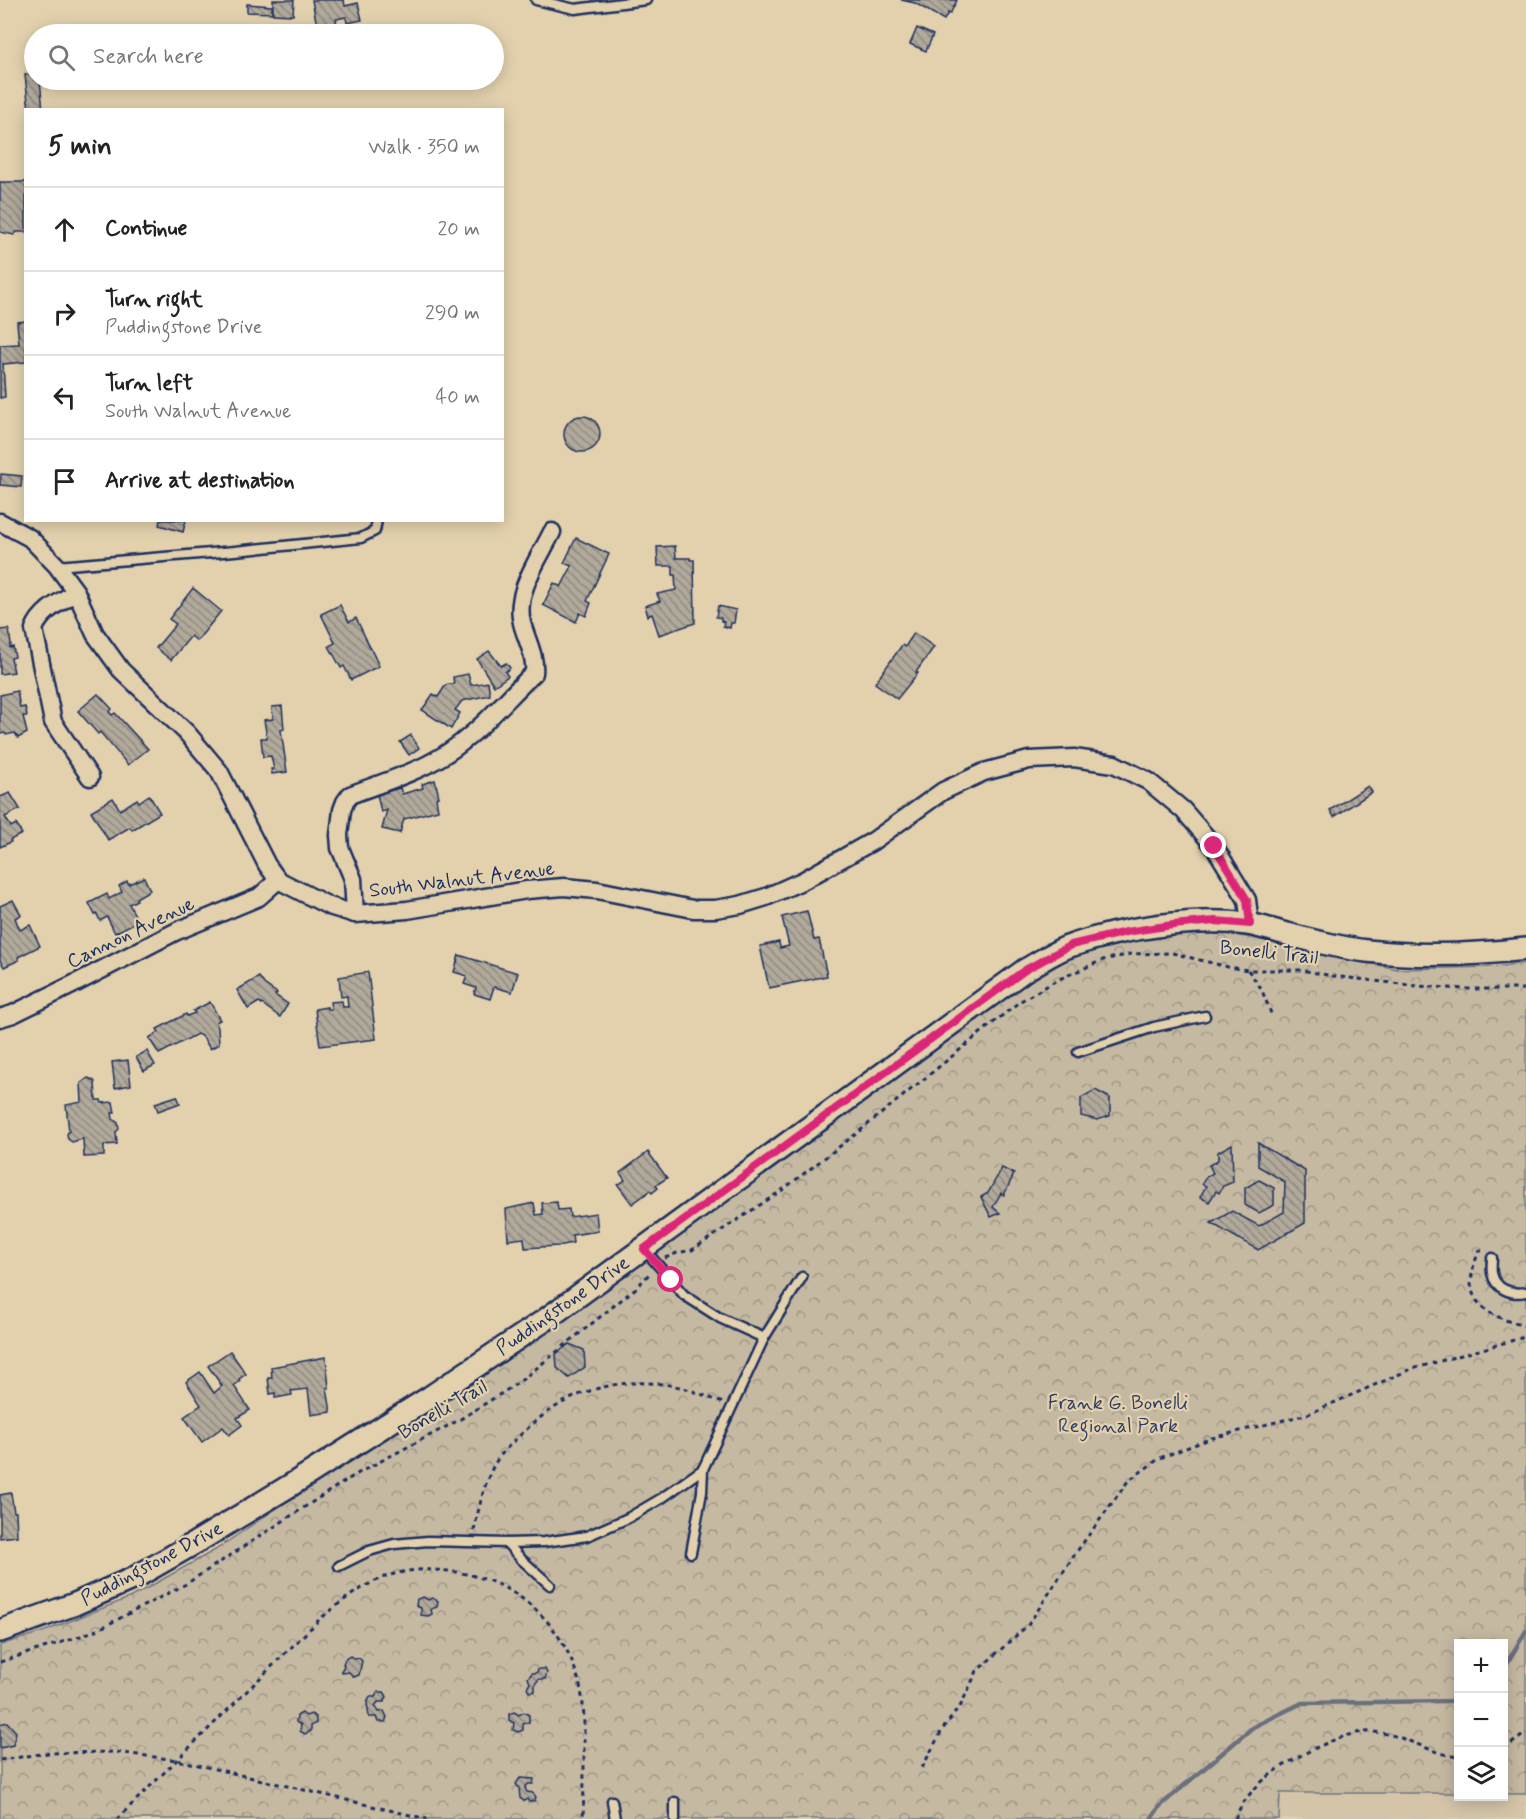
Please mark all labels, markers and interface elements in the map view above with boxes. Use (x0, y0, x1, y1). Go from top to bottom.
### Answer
search box (24, 24, 504, 90)
icon: search (45, 41, 78, 74)
text: Search here (93, 43, 204, 71)
text: 5 min (48, 130, 112, 164)
text: Walk · 350 m (368, 134, 480, 161)
icon: ahead (48, 213, 81, 246)
text: Continue (105, 215, 187, 243)
text: 20 m (437, 216, 480, 243)
text: Turn right (105, 286, 203, 314)
icon: right (48, 297, 81, 330)
text: 290 m (425, 300, 480, 327)
text: Puddingstone Drive (105, 314, 262, 341)
text: Turn left (105, 370, 193, 398)
icon: left (48, 381, 81, 414)
text: 40 m (436, 384, 480, 411)
text: South Walnut Avenue (105, 398, 292, 425)
icon: arrive (48, 465, 81, 498)
text: Arrive at destination (105, 467, 295, 495)
route end (1200, 832, 1226, 858)
street label: South Walnut Avenue (368, 855, 556, 905)
street label: Cannon Avenue (63, 890, 199, 976)
street label: Bonelli Trail (1218, 934, 1320, 972)
street label: Puddingstone Drive (491, 1250, 637, 1364)
route start (657, 1266, 683, 1292)
street label: Bonelli Trail (393, 1374, 493, 1446)
park label: Frank G. Bonelli Regional Park (1048, 1390, 1188, 1442)
street label: Puddingstone Drive (76, 1515, 229, 1615)
map controls (1454, 1639, 1508, 1801)
button: + (1454, 1639, 1508, 1693)
button: − (1454, 1693, 1508, 1747)
button: layers (1454, 1747, 1508, 1801)

